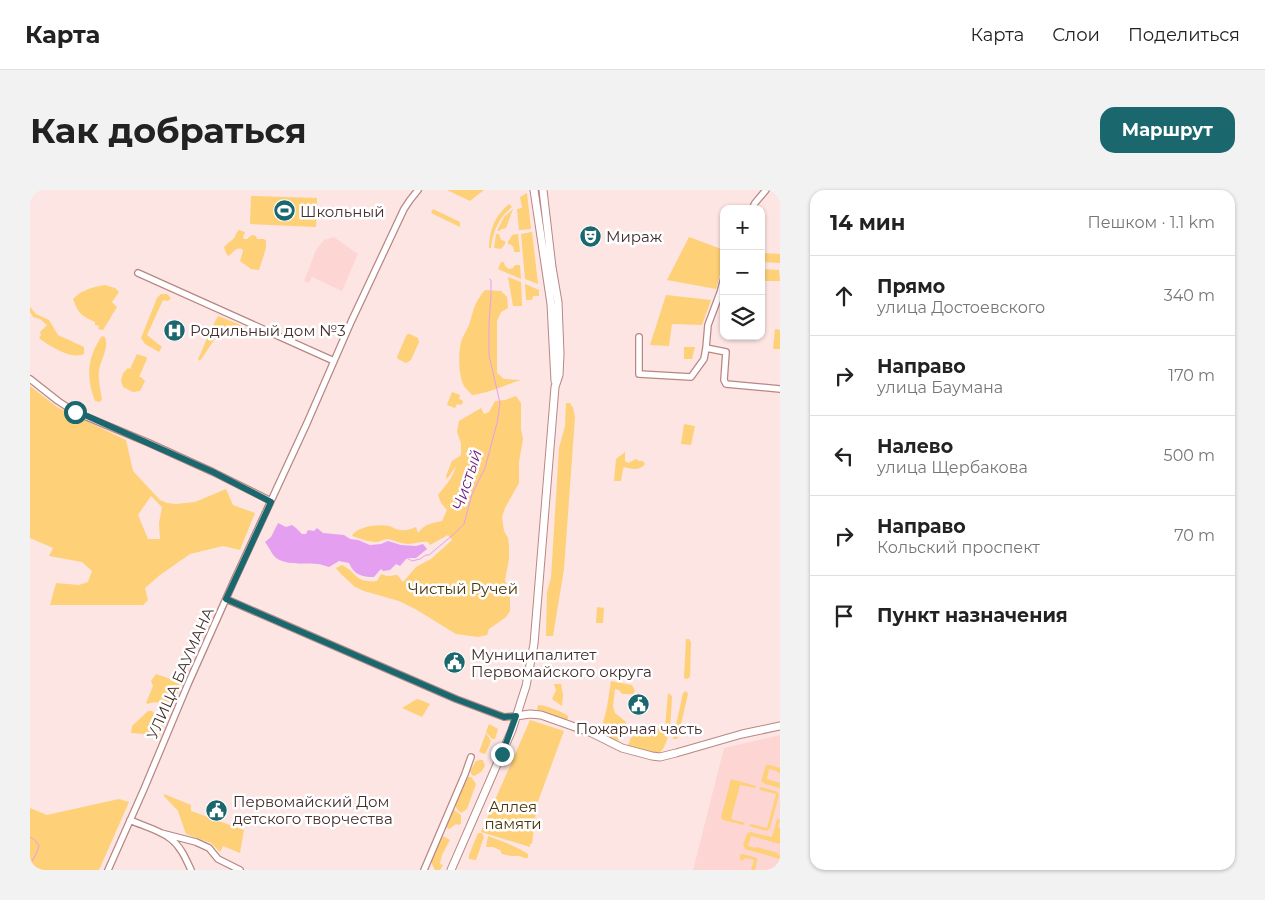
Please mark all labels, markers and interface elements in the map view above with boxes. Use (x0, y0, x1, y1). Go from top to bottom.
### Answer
text: Карта (25, 20, 100, 49)
text: Карта (970, 24, 1024, 46)
text: Слои (1052, 24, 1100, 46)
text: Поделиться (1128, 24, 1240, 46)
button: Маршрут (1100, 107, 1235, 153)
text: Как добраться (30, 109, 307, 152)
sports icon: Школьный (272, 199, 296, 223)
place label: Школьный (300, 202, 385, 221)
map controls (720, 205, 765, 340)
button: + (720, 205, 765, 250)
text: 14 мин (830, 210, 905, 235)
text: Пешком · 1.1 km (1087, 213, 1215, 232)
theatre icon: Мираж (578, 224, 602, 248)
place label: Мираж (606, 227, 663, 246)
button: − (720, 250, 765, 295)
text: Прямо (877, 275, 945, 298)
icon: ahead (830, 282, 858, 310)
text: 340 m (1164, 286, 1215, 305)
button: layers (720, 295, 765, 340)
text: улица Достоевского (877, 298, 1045, 317)
hospital icon: Родильный дом №3 (162, 318, 186, 342)
place label: Родильный дом №3 (190, 321, 346, 340)
text: Направо (877, 355, 966, 378)
icon: right (830, 362, 858, 390)
text: 170 m (1168, 366, 1215, 385)
text: улица Баумана (877, 378, 1003, 397)
route start (64, 401, 87, 424)
text: Налево (877, 435, 953, 458)
icon: left (830, 442, 858, 470)
text: 500 m (1164, 446, 1215, 465)
water label: Чистый (448, 447, 486, 513)
text: улица Щербакова (877, 458, 1028, 477)
text: Направо (877, 515, 966, 538)
icon: right (830, 522, 858, 550)
text: 70 m (1174, 526, 1215, 545)
text: Кольский проспект (877, 538, 1040, 557)
park label: Чистый Ручей (408, 579, 518, 598)
icon: arrive (830, 602, 858, 630)
street label: УЛИЦА БАУМАНА (142, 604, 218, 742)
text: Пункт назначения (877, 604, 1068, 627)
place label: Муниципалитет Первомайского округа (471, 645, 652, 681)
public building icon: Муниципалитет Первомайского округа (443, 651, 467, 675)
public building icon: Пожарная часть (627, 693, 651, 717)
place label: Пожарная часть (576, 719, 702, 738)
route end (491, 743, 514, 766)
place label: Первомайский Дом детского творчества (233, 792, 393, 828)
park label: Аллея памяти (484, 797, 542, 833)
public building icon: Первомайский Дом детского творчества (205, 798, 229, 822)

